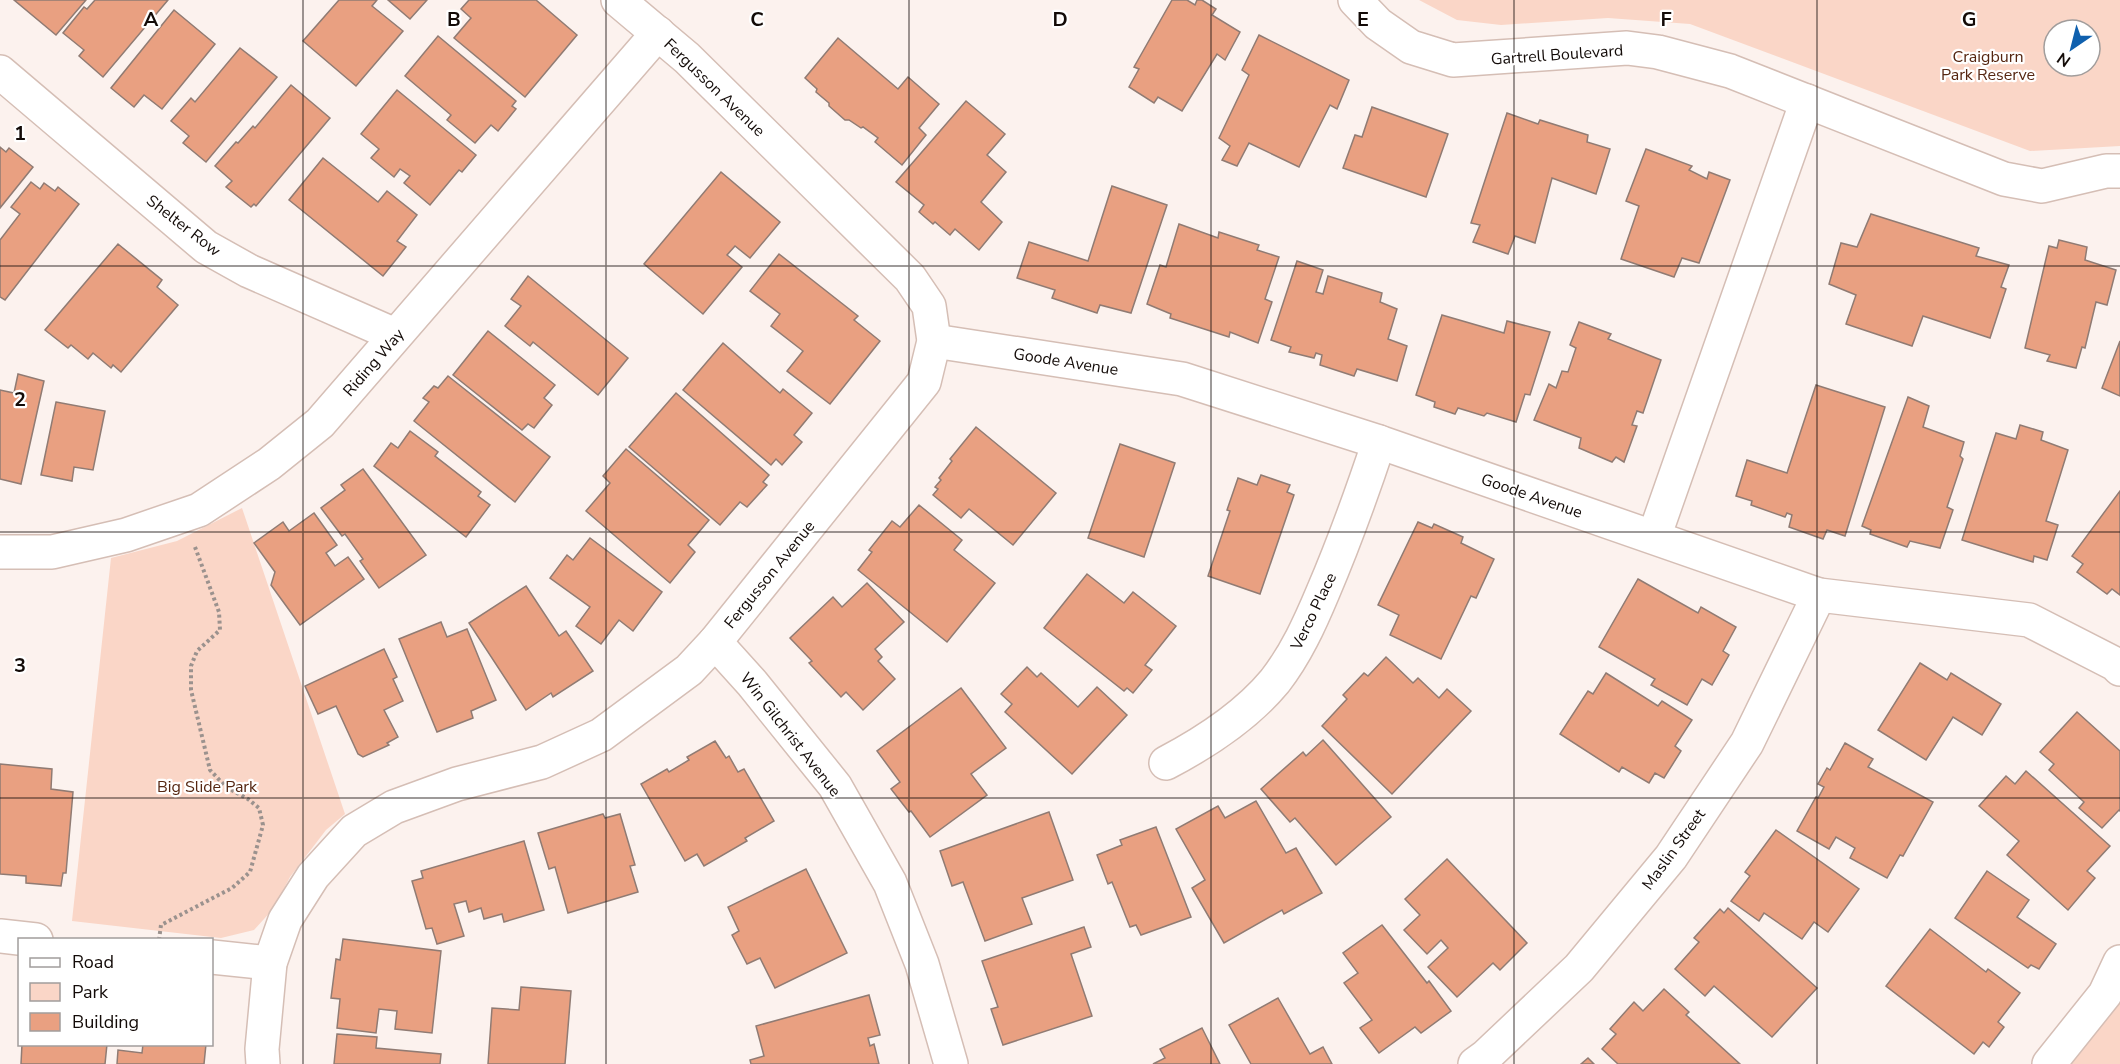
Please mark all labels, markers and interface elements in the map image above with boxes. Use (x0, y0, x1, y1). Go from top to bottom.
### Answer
text: A (144, 6, 159, 33)
text: B (447, 6, 461, 33)
text: C (750, 6, 764, 33)
text: D (1052, 6, 1068, 33)
text: E (1357, 6, 1369, 33)
text: F (1660, 6, 1672, 33)
text: G (1962, 6, 1976, 33)
north arrow (2042, 18, 2102, 78)
street label: Fergusson Avenue (659, 34, 770, 142)
street label: Gartrell Boulevard (1490, 39, 1624, 71)
park label: Craigburn Park Reserve (1941, 46, 2035, 86)
text: N (2053, 47, 2075, 72)
text: 1 (14, 120, 26, 147)
street label: Shelter Row (142, 190, 226, 262)
street label: Riding Way (338, 323, 410, 401)
street label: Goode Avenue (1012, 343, 1120, 381)
text: 2 (14, 386, 26, 413)
street label: Goode Avenue (1478, 468, 1585, 524)
street label: Fergusson Avenue (719, 516, 820, 633)
street label: Verco Place (1285, 569, 1342, 655)
text: 3 (14, 652, 26, 679)
street label: Win Gilchrist Avenue (735, 668, 846, 801)
park label: Big Slide Park (157, 776, 258, 798)
street label: Maslin Street (1637, 804, 1711, 895)
legend (18, 938, 213, 1046)
text: Road (72, 950, 114, 974)
text: Park (72, 980, 109, 1004)
text: Building (72, 1010, 139, 1034)

